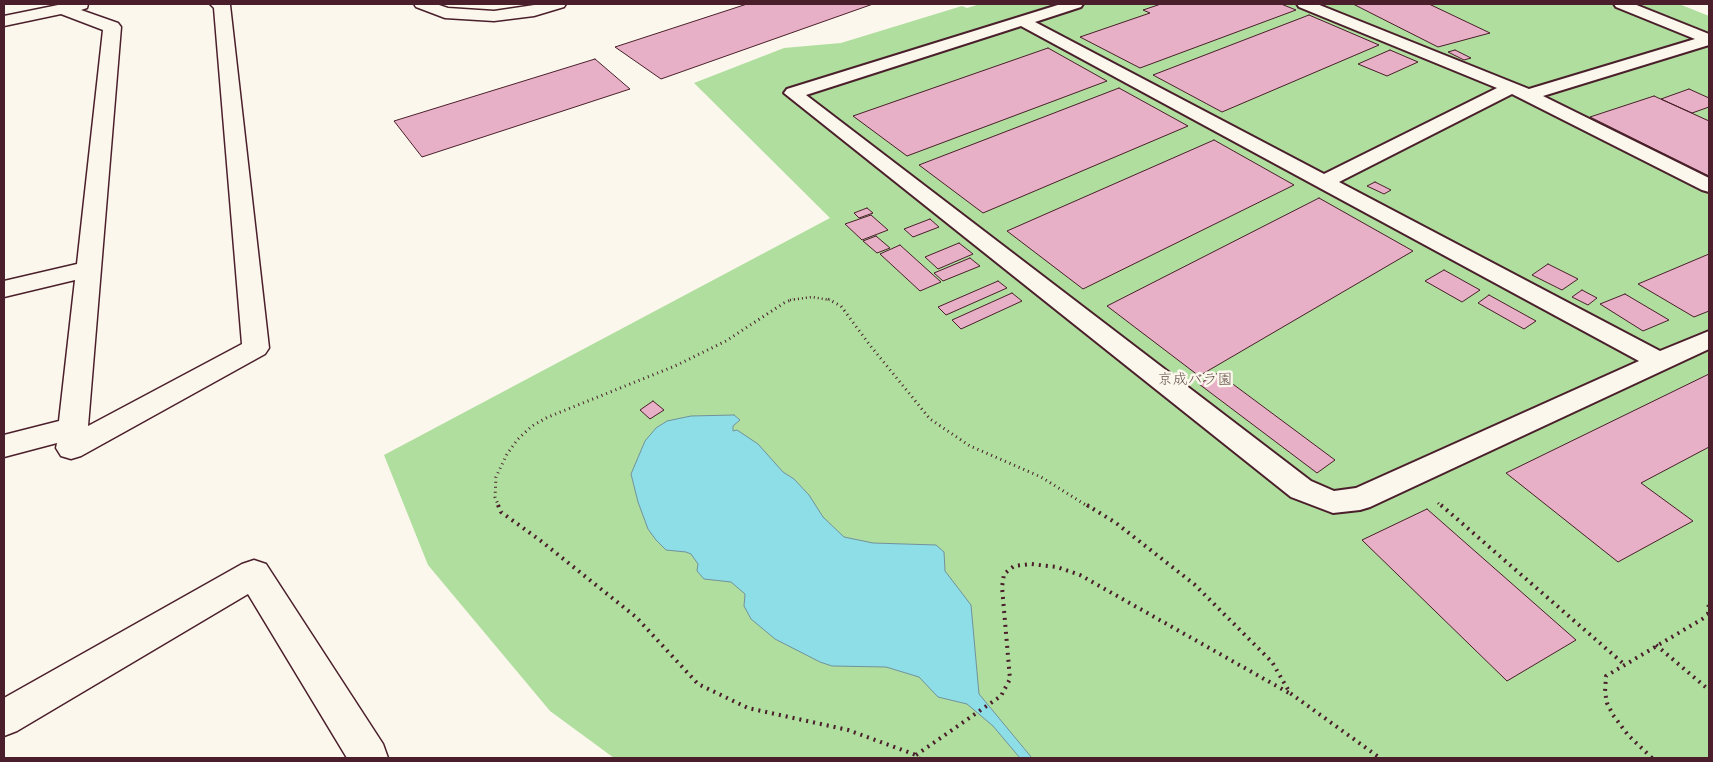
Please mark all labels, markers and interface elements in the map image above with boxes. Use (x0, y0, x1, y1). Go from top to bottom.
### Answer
park label: 京成バラ園 (1158, 371, 1232, 389)

